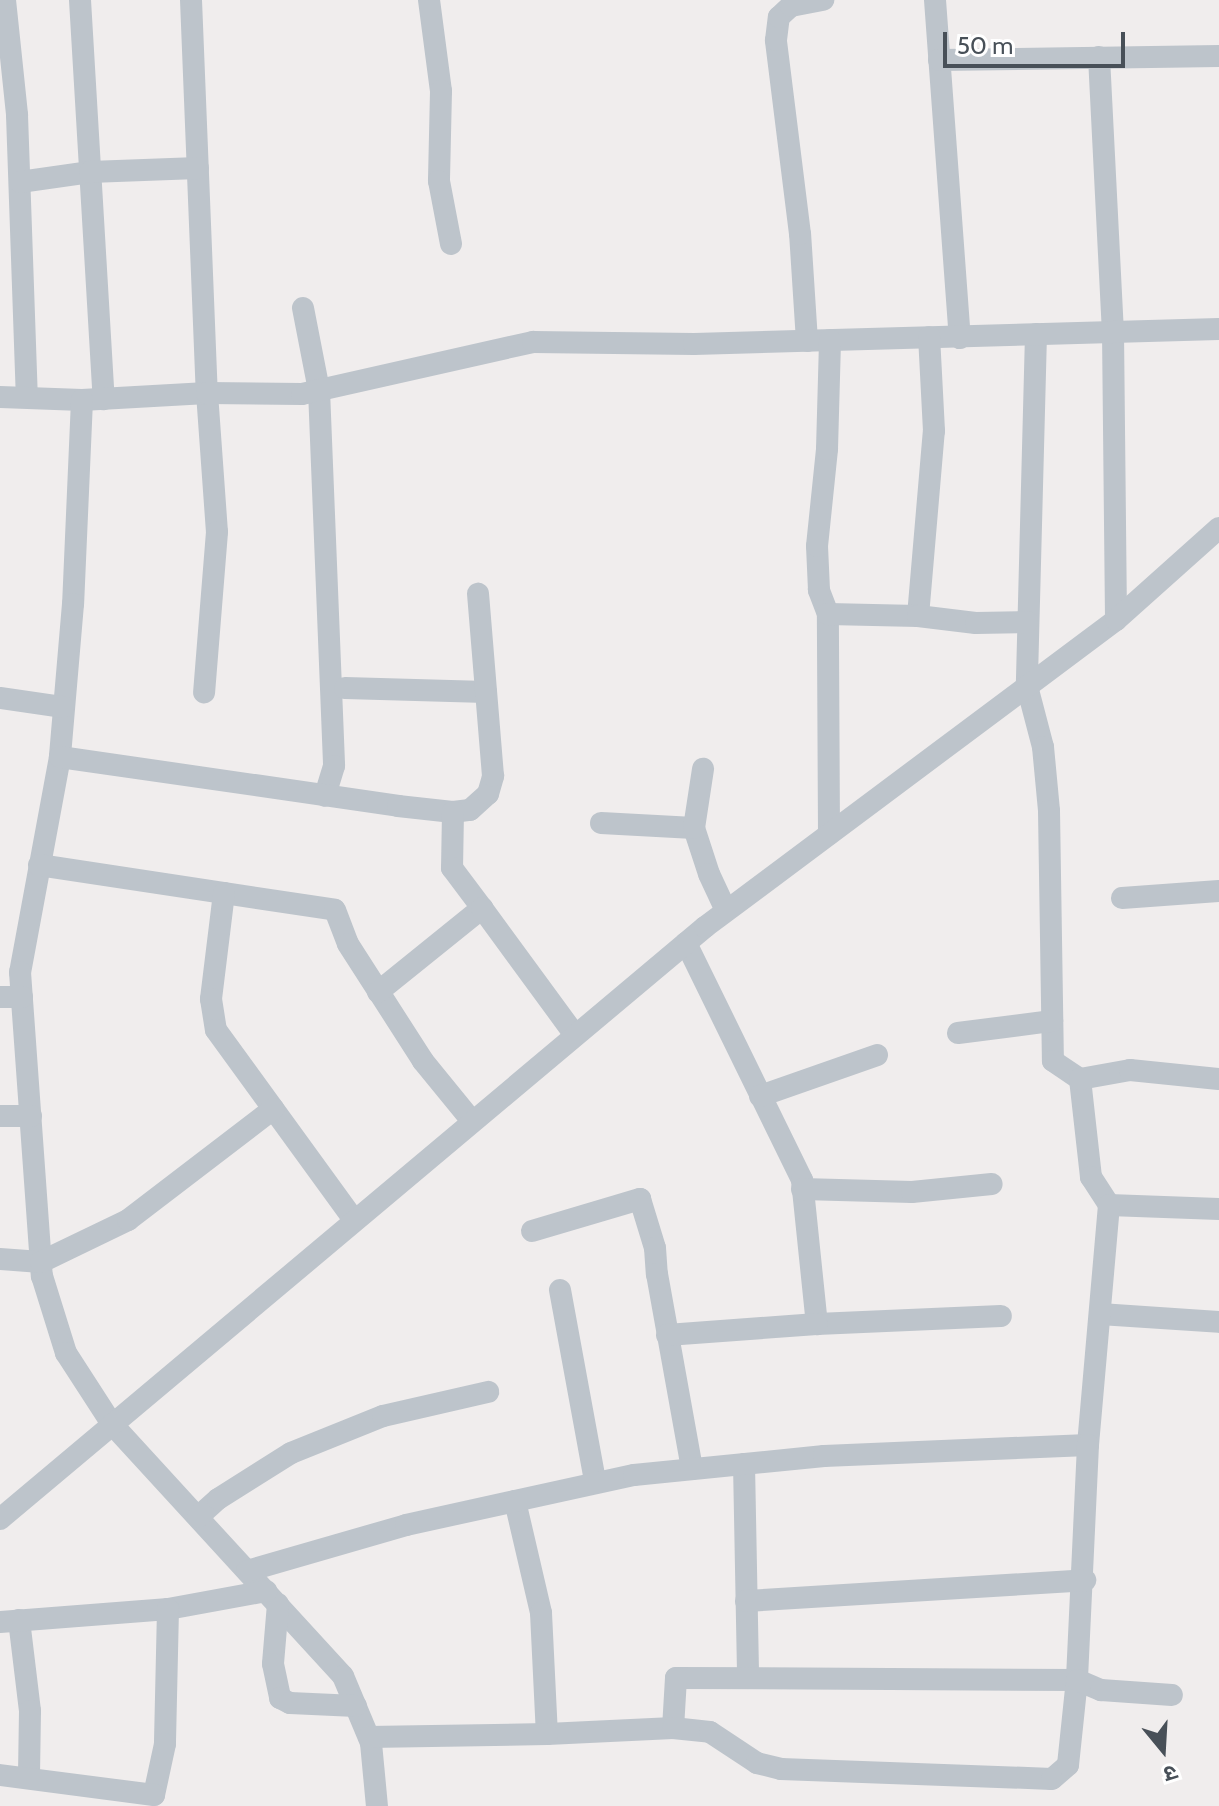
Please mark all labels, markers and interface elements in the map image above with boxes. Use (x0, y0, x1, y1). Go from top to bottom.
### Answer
scale bar (947, 16, 1129, 66)
text: 50 m (957, 31, 1013, 60)
north arrow (1123, 1710, 1203, 1790)
text: उ (1160, 1758, 1181, 1788)

